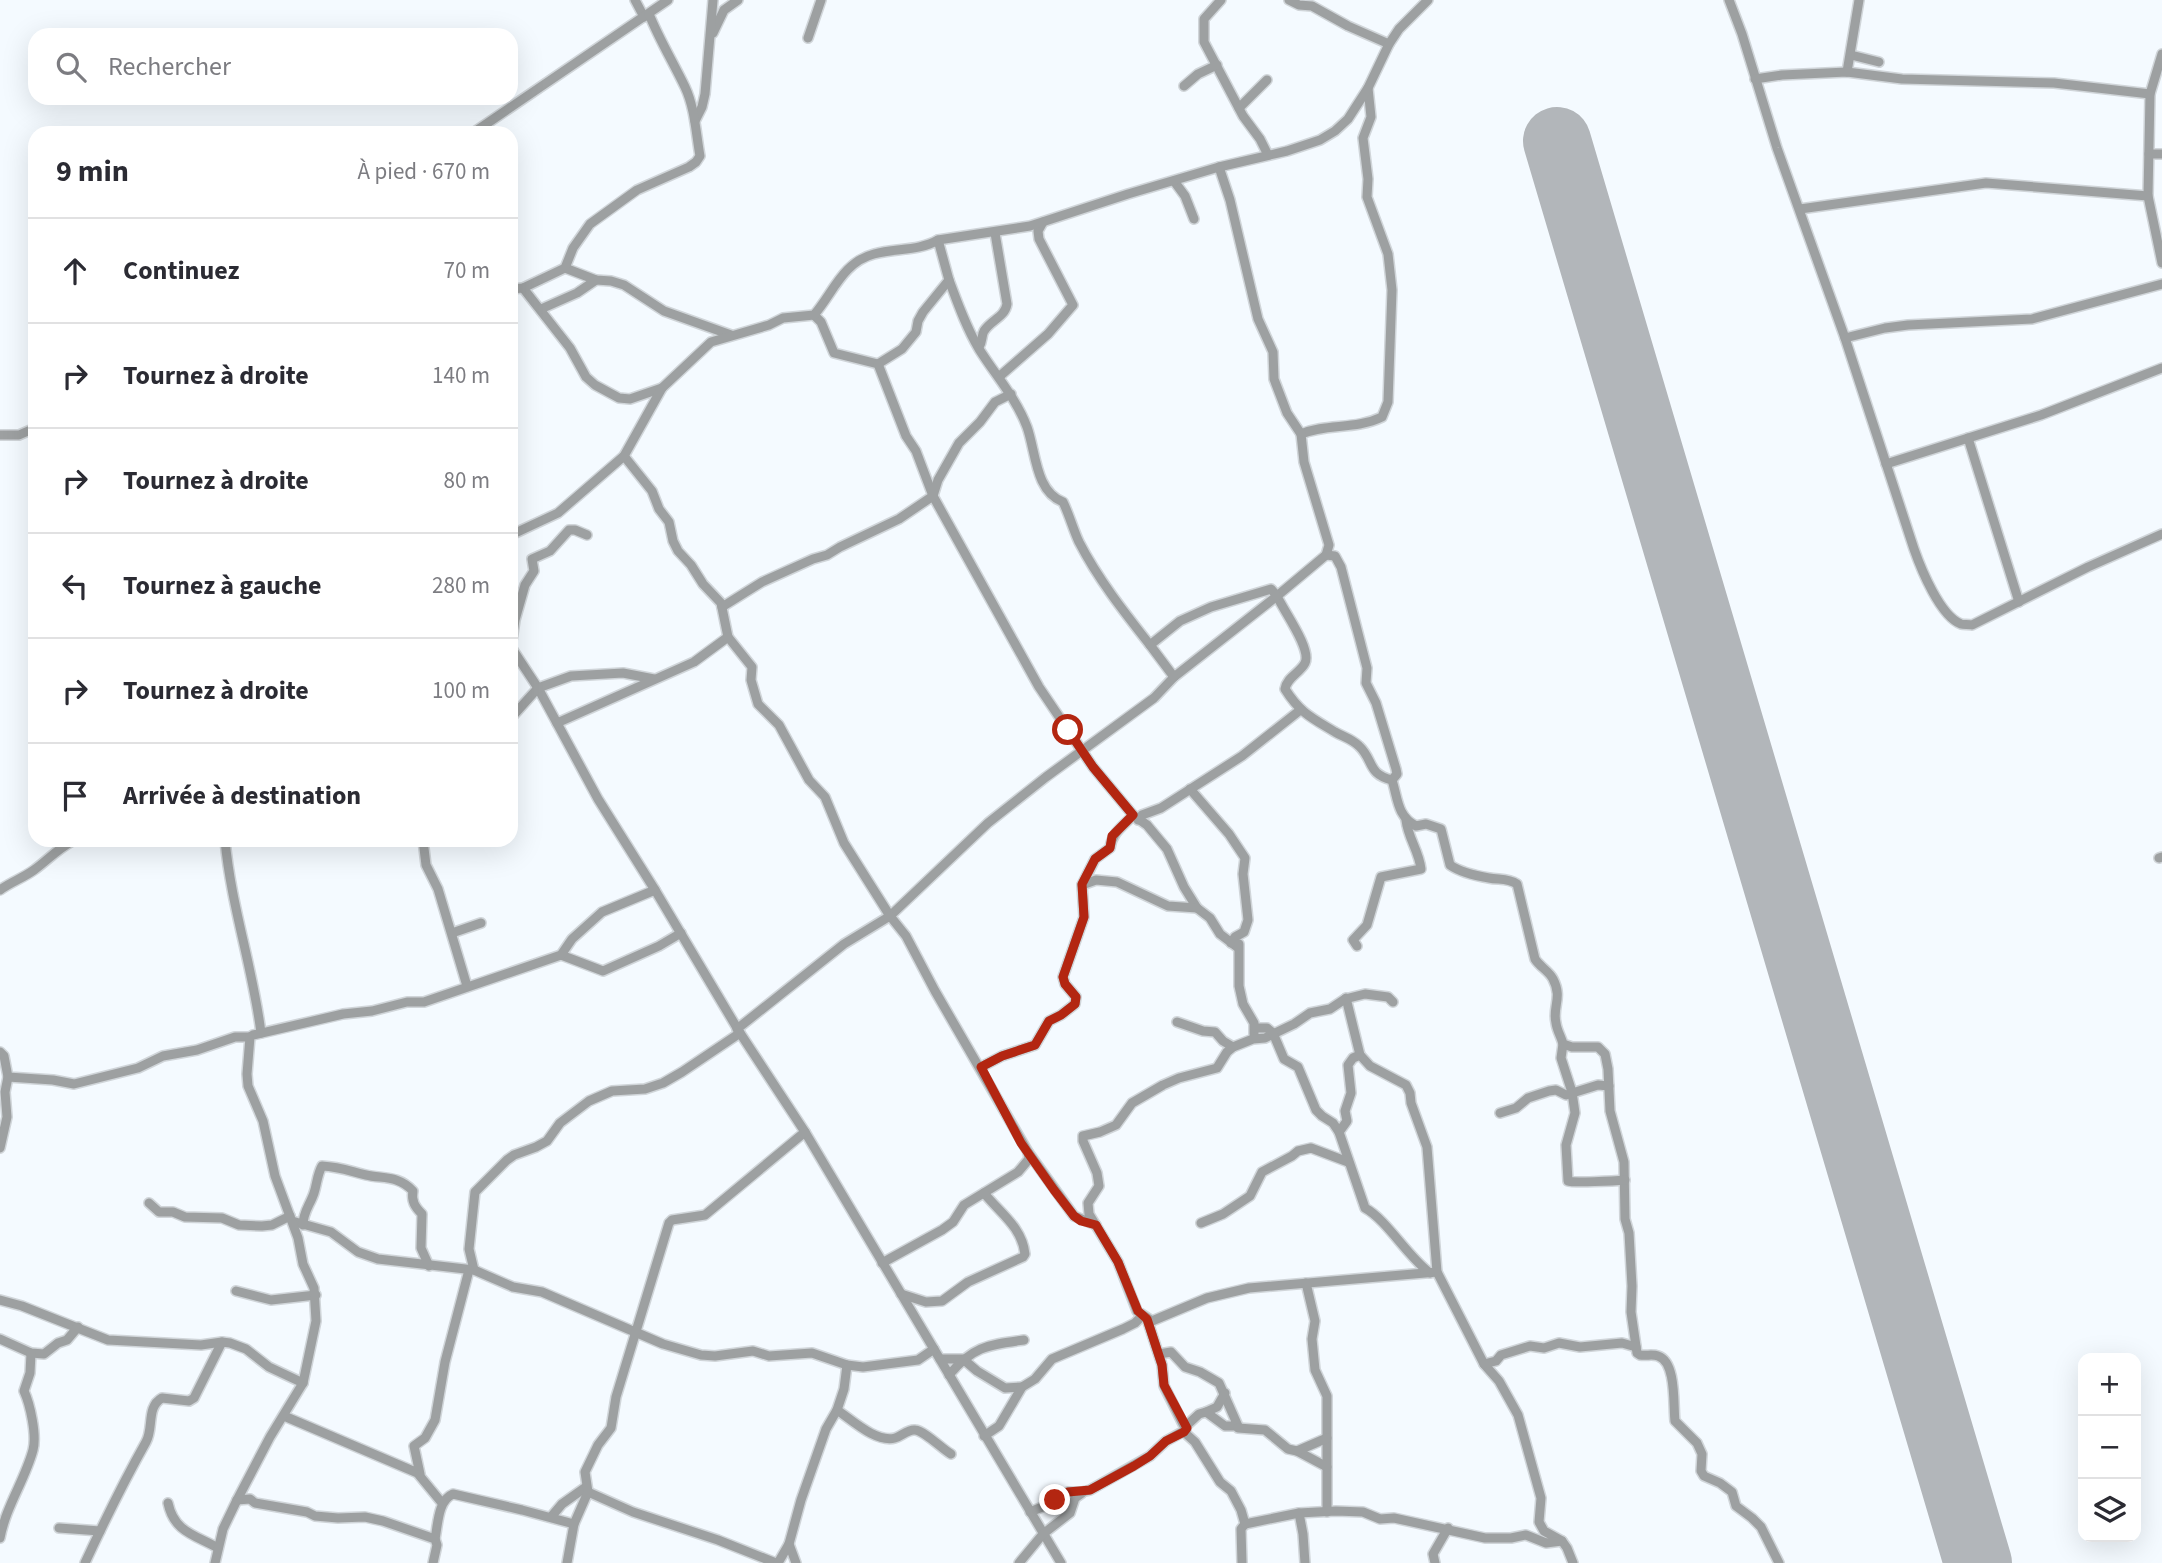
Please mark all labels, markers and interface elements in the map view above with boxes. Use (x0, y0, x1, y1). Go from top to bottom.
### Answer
search box (28, 28, 518, 105)
icon: search (52, 48, 90, 86)
text: Rechercher (108, 48, 231, 85)
text: 9 min (56, 150, 129, 193)
text: À pied · 670 m (357, 155, 490, 188)
icon: ahead (56, 252, 94, 290)
text: Continuez (123, 252, 239, 289)
text: 70 m (443, 254, 490, 287)
icon: right (56, 357, 94, 395)
text: Tournez à droite (123, 357, 309, 394)
text: 140 m (432, 359, 490, 392)
icon: right (56, 462, 94, 500)
text: Tournez à droite (123, 462, 309, 499)
text: 80 m (443, 464, 490, 497)
icon: left (56, 567, 94, 605)
text: Tournez à gauche (123, 567, 322, 604)
text: 280 m (432, 569, 490, 602)
icon: right (56, 672, 94, 710)
text: Tournez à droite (123, 672, 309, 709)
text: 100 m (432, 674, 490, 707)
route start (1052, 714, 1083, 745)
icon: arrive (56, 777, 94, 815)
text: Arrivée à destination (123, 777, 361, 814)
map controls (2078, 1353, 2141, 1542)
button: + (2078, 1353, 2141, 1416)
button: − (2078, 1416, 2141, 1479)
button: layers (2078, 1479, 2141, 1542)
route end (1039, 1484, 1070, 1515)

